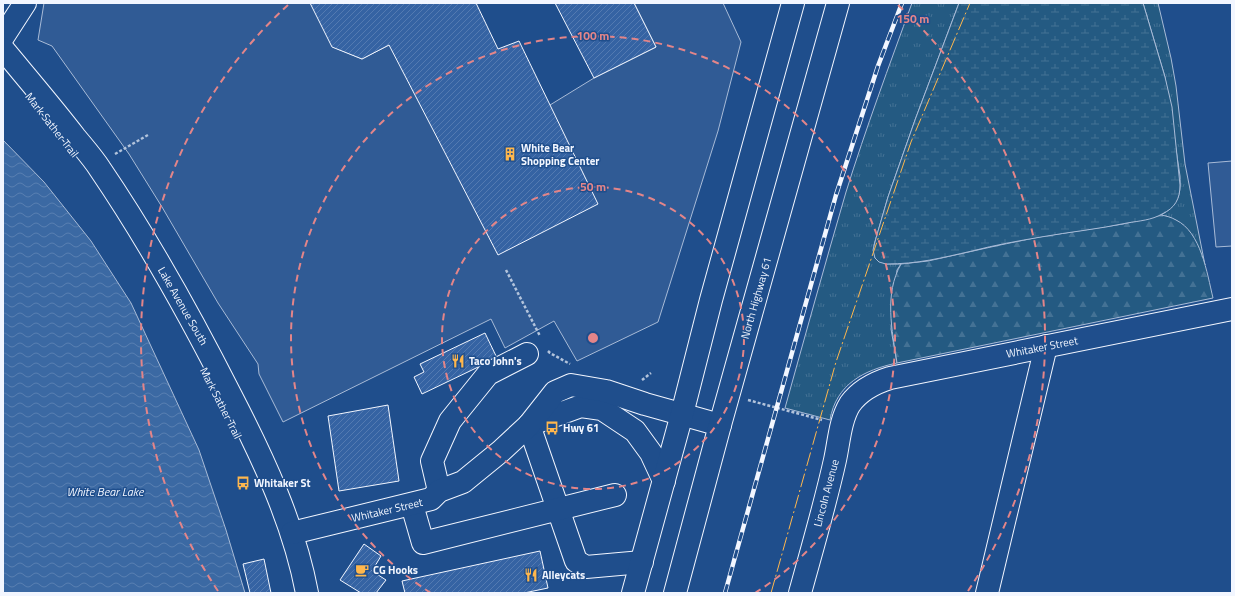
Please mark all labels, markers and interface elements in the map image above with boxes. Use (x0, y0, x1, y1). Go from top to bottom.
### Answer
text: 150 m (897, 9, 929, 28)
text: 100 m (577, 26, 609, 45)
street label: Mark Sather Trail (22, 89, 82, 161)
place label: White Bear Shopping Center (521, 140, 599, 169)
building icon: White Bear Shopping Center (502, 146, 518, 162)
text: 50 m (580, 177, 606, 196)
street label: North Highway 61 (737, 255, 775, 341)
street label: Lake Avenue South (154, 264, 212, 348)
centre of rings (586, 331, 600, 345)
street label: Whitaker Street (1005, 332, 1079, 362)
restaurant icon: Taco John's (450, 353, 466, 369)
place label: Taco John's (469, 353, 522, 369)
street label: Mark Sather Trail (196, 364, 246, 442)
bus stop icon: Hwy 61 (544, 420, 560, 436)
place label: Hwy 61 (563, 420, 599, 436)
street label: Lincoln Avenue (809, 457, 843, 529)
bus stop icon: Whitaker St (235, 475, 251, 491)
place label: Whitaker St (254, 475, 310, 491)
water label: White Bear Lake (66, 482, 145, 501)
street label: Whitaker Street (350, 494, 424, 526)
cafe icon: CG Hooks (354, 562, 370, 578)
place label: CG Hooks (373, 562, 418, 578)
restaurant icon: Alleycats (523, 567, 539, 583)
place label: Alleycats (542, 567, 585, 583)

